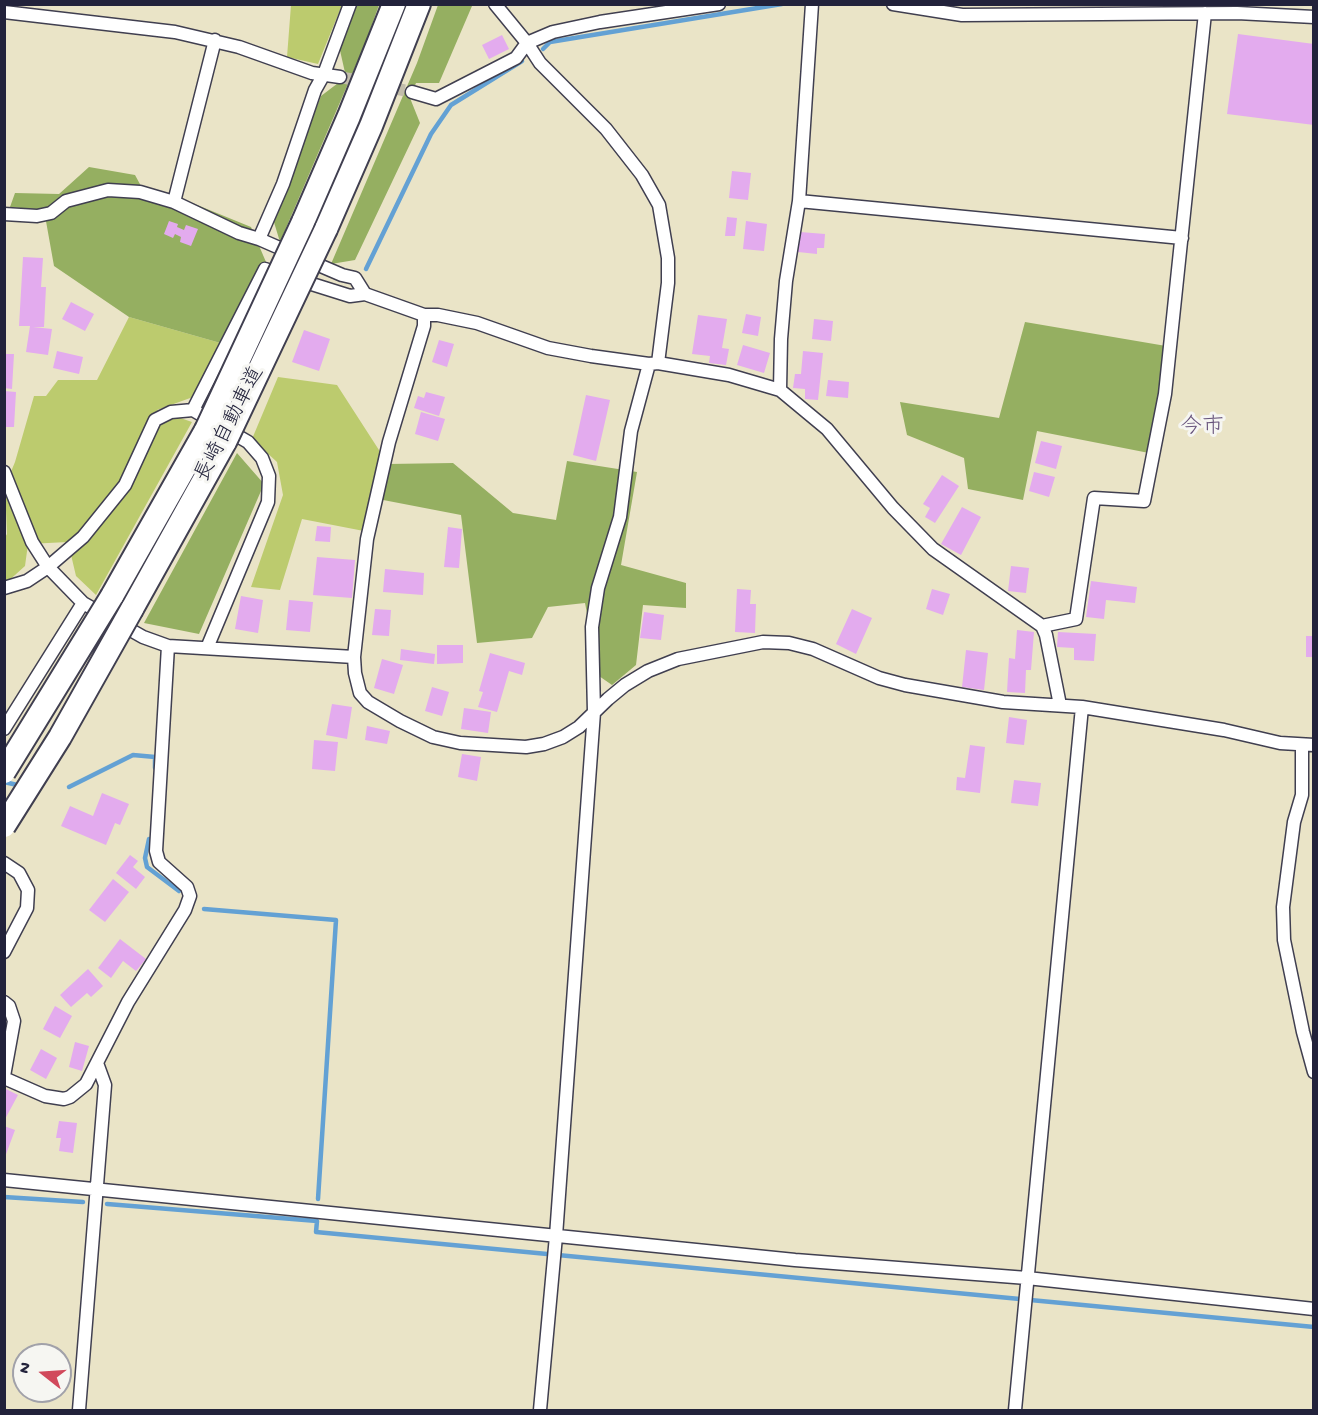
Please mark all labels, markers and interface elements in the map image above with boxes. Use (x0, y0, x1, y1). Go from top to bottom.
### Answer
street label: 長崎自動車道 (191, 363, 271, 487)
district label: 今市 (1180, 416, 1224, 442)
north arrow (12, 1343, 72, 1403)
text: N (16, 1360, 37, 1376)

